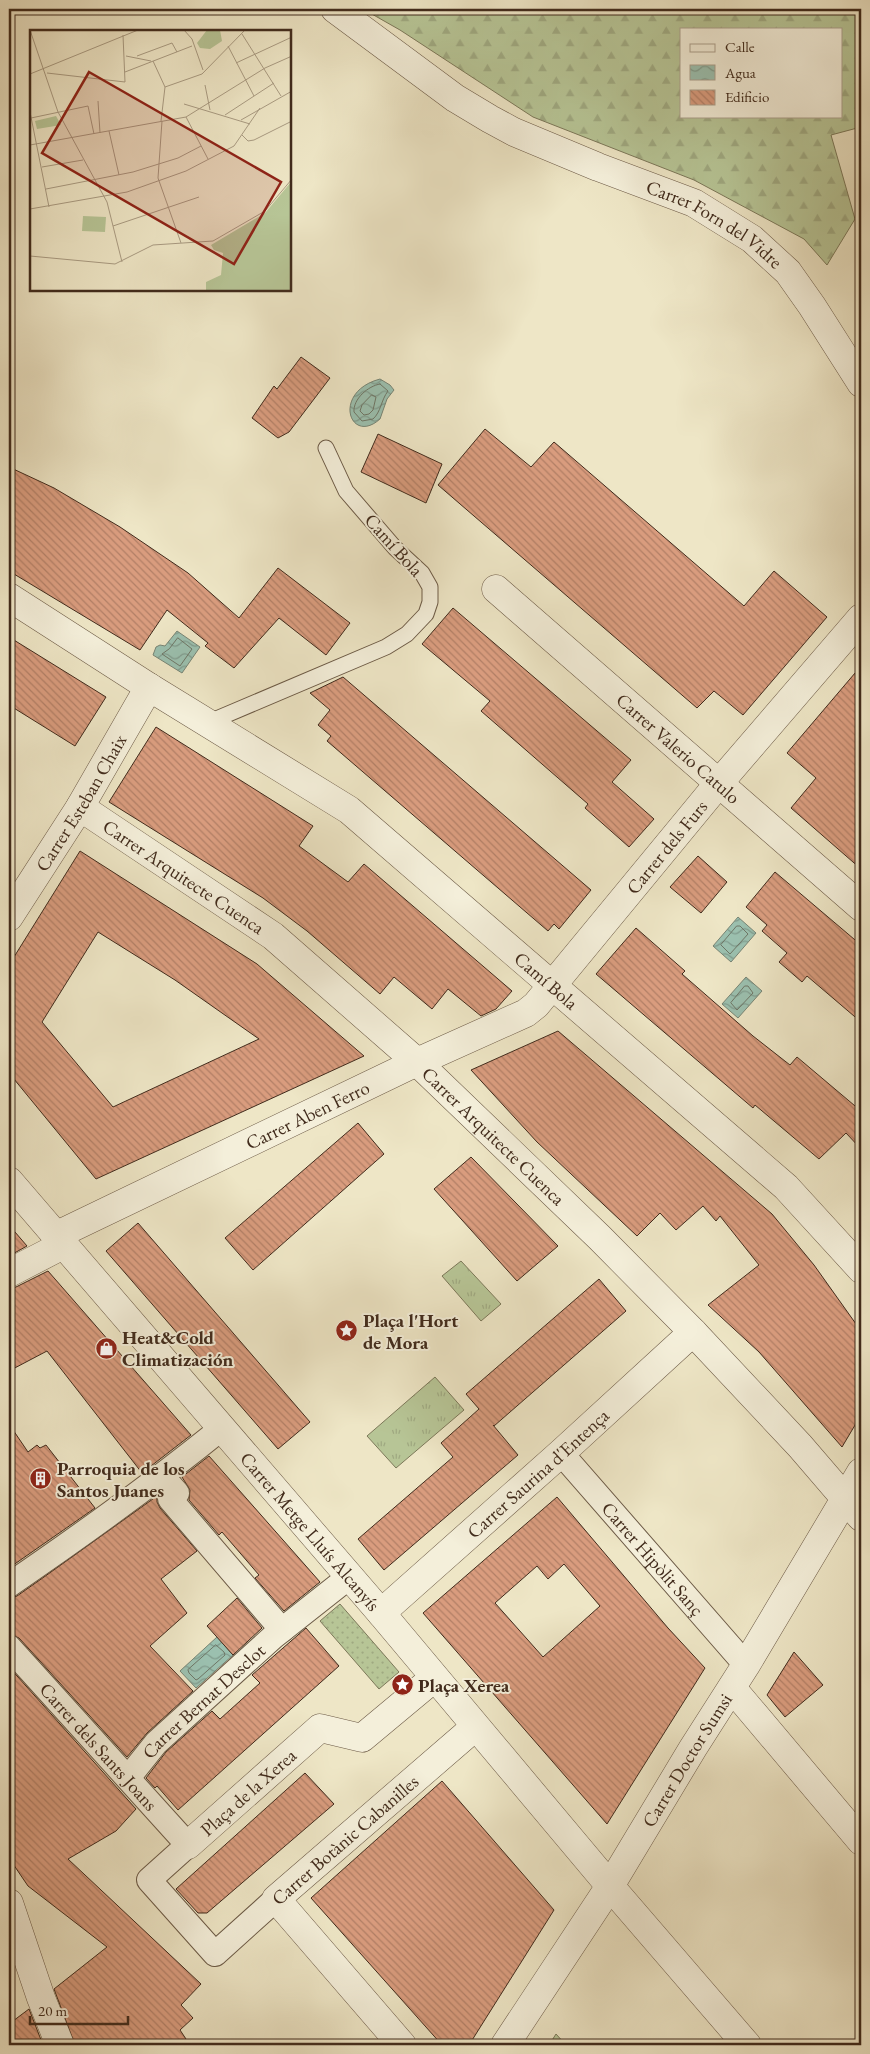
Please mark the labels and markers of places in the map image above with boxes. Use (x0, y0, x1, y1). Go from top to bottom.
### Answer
place label: Plaça l'Hort de Mora (363, 1308, 458, 1355)
place icon: Plaça l'Hort de Mora (335, 1319, 359, 1343)
place label: Heat&Cold Climatización (122, 1325, 233, 1372)
shop icon: Heat&Cold Climatización (94, 1336, 118, 1360)
place label: Parroquia de los Santos Juanes (57, 1456, 185, 1503)
building icon: Parroquia de los Santos Juanes (29, 1467, 53, 1491)
place icon: Plaça Xerea (390, 1673, 414, 1697)
place label: Plaça Xerea (418, 1673, 510, 1698)

